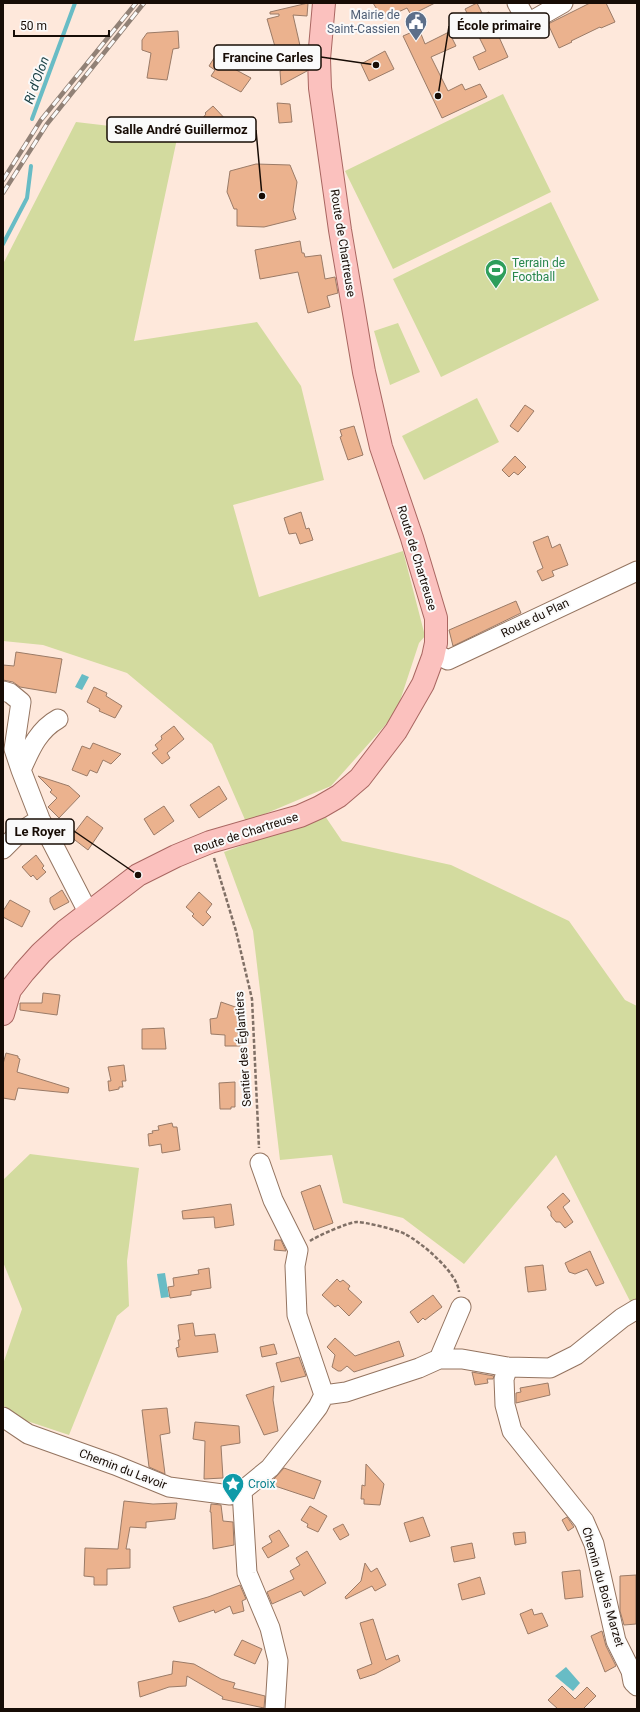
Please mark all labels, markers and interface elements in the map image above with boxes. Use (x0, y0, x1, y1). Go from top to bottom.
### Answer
place label: Mairie de Saint-Cassien (327, 8, 400, 36)
public building icon: Mairie de Saint-Cassien (403, 9, 429, 42)
scale bar (14, 12, 109, 38)
callout: École primaire (449, 13, 549, 38)
text: École primaire (457, 18, 541, 33)
text: 50 m (20, 19, 47, 33)
callout: Francine Carles (214, 45, 321, 70)
text: Francine Carles (223, 50, 314, 65)
water label: Ri d'Olon (21, 54, 52, 106)
callout: Salle André Guillermoz (107, 117, 256, 142)
text: Salle André Guillermoz (114, 122, 248, 137)
street label: Route de Chartreuse (328, 188, 358, 298)
place label: Terrain de Football (512, 256, 565, 284)
sports icon: Terrain de Football (483, 257, 509, 290)
street label: Route de Chartreuse (394, 504, 440, 612)
street label: Route du Plan (499, 595, 571, 641)
street label: Route de Chartreuse (192, 810, 300, 856)
callout: Le Royer (6, 819, 74, 844)
text: Le Royer (14, 824, 66, 839)
street label: Sentier des Églantiers (231, 991, 254, 1107)
street label: Chemin du Lavoir (77, 1446, 169, 1492)
place icon: Croix (220, 1471, 246, 1504)
place label: Croix (248, 1477, 276, 1491)
street label: Chemin du Bois Marzet (579, 1526, 627, 1649)

